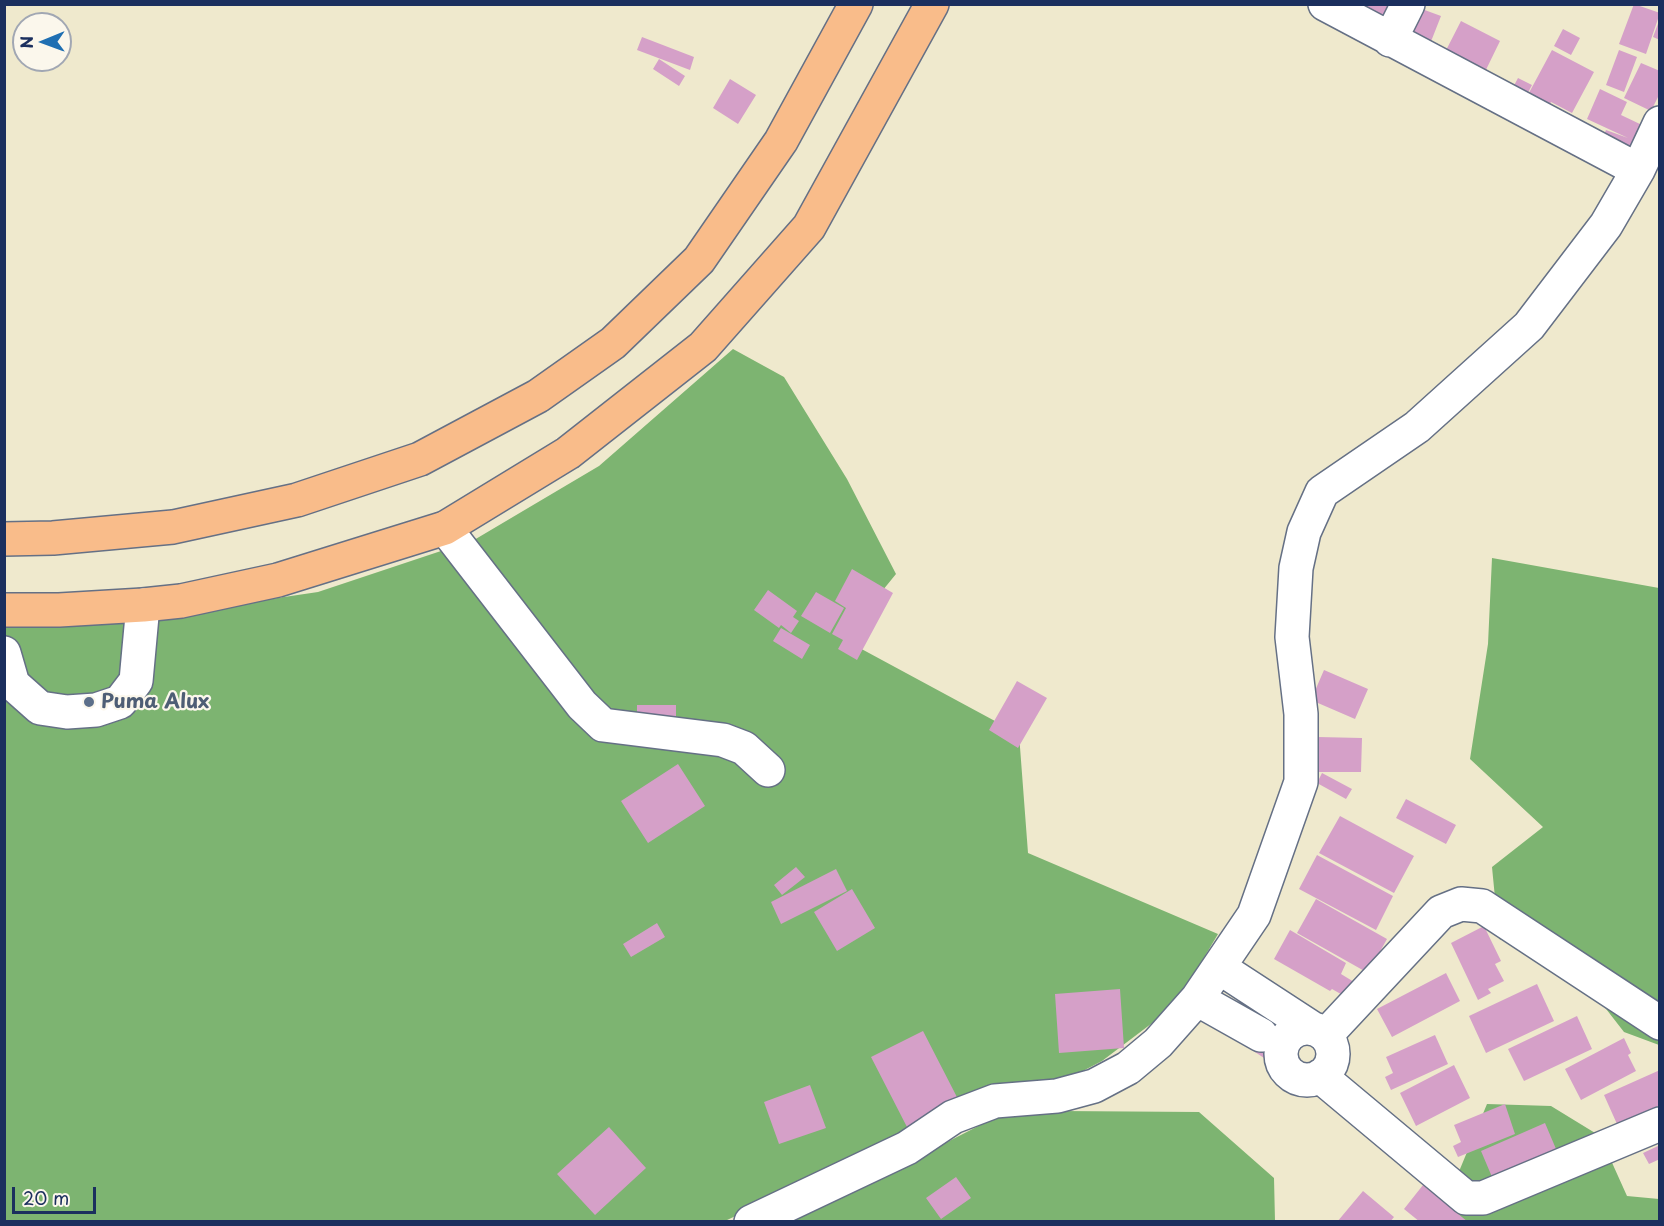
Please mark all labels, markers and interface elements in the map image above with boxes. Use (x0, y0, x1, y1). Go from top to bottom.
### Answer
north arrow (12, 12, 72, 72)
text: N (14, 36, 38, 49)
place label: Puma Alux (101, 690, 209, 714)
marker: Puma Alux (82, 695, 96, 709)
scale bar (15, 1175, 99, 1213)
text: 20 m (23, 1184, 69, 1211)

